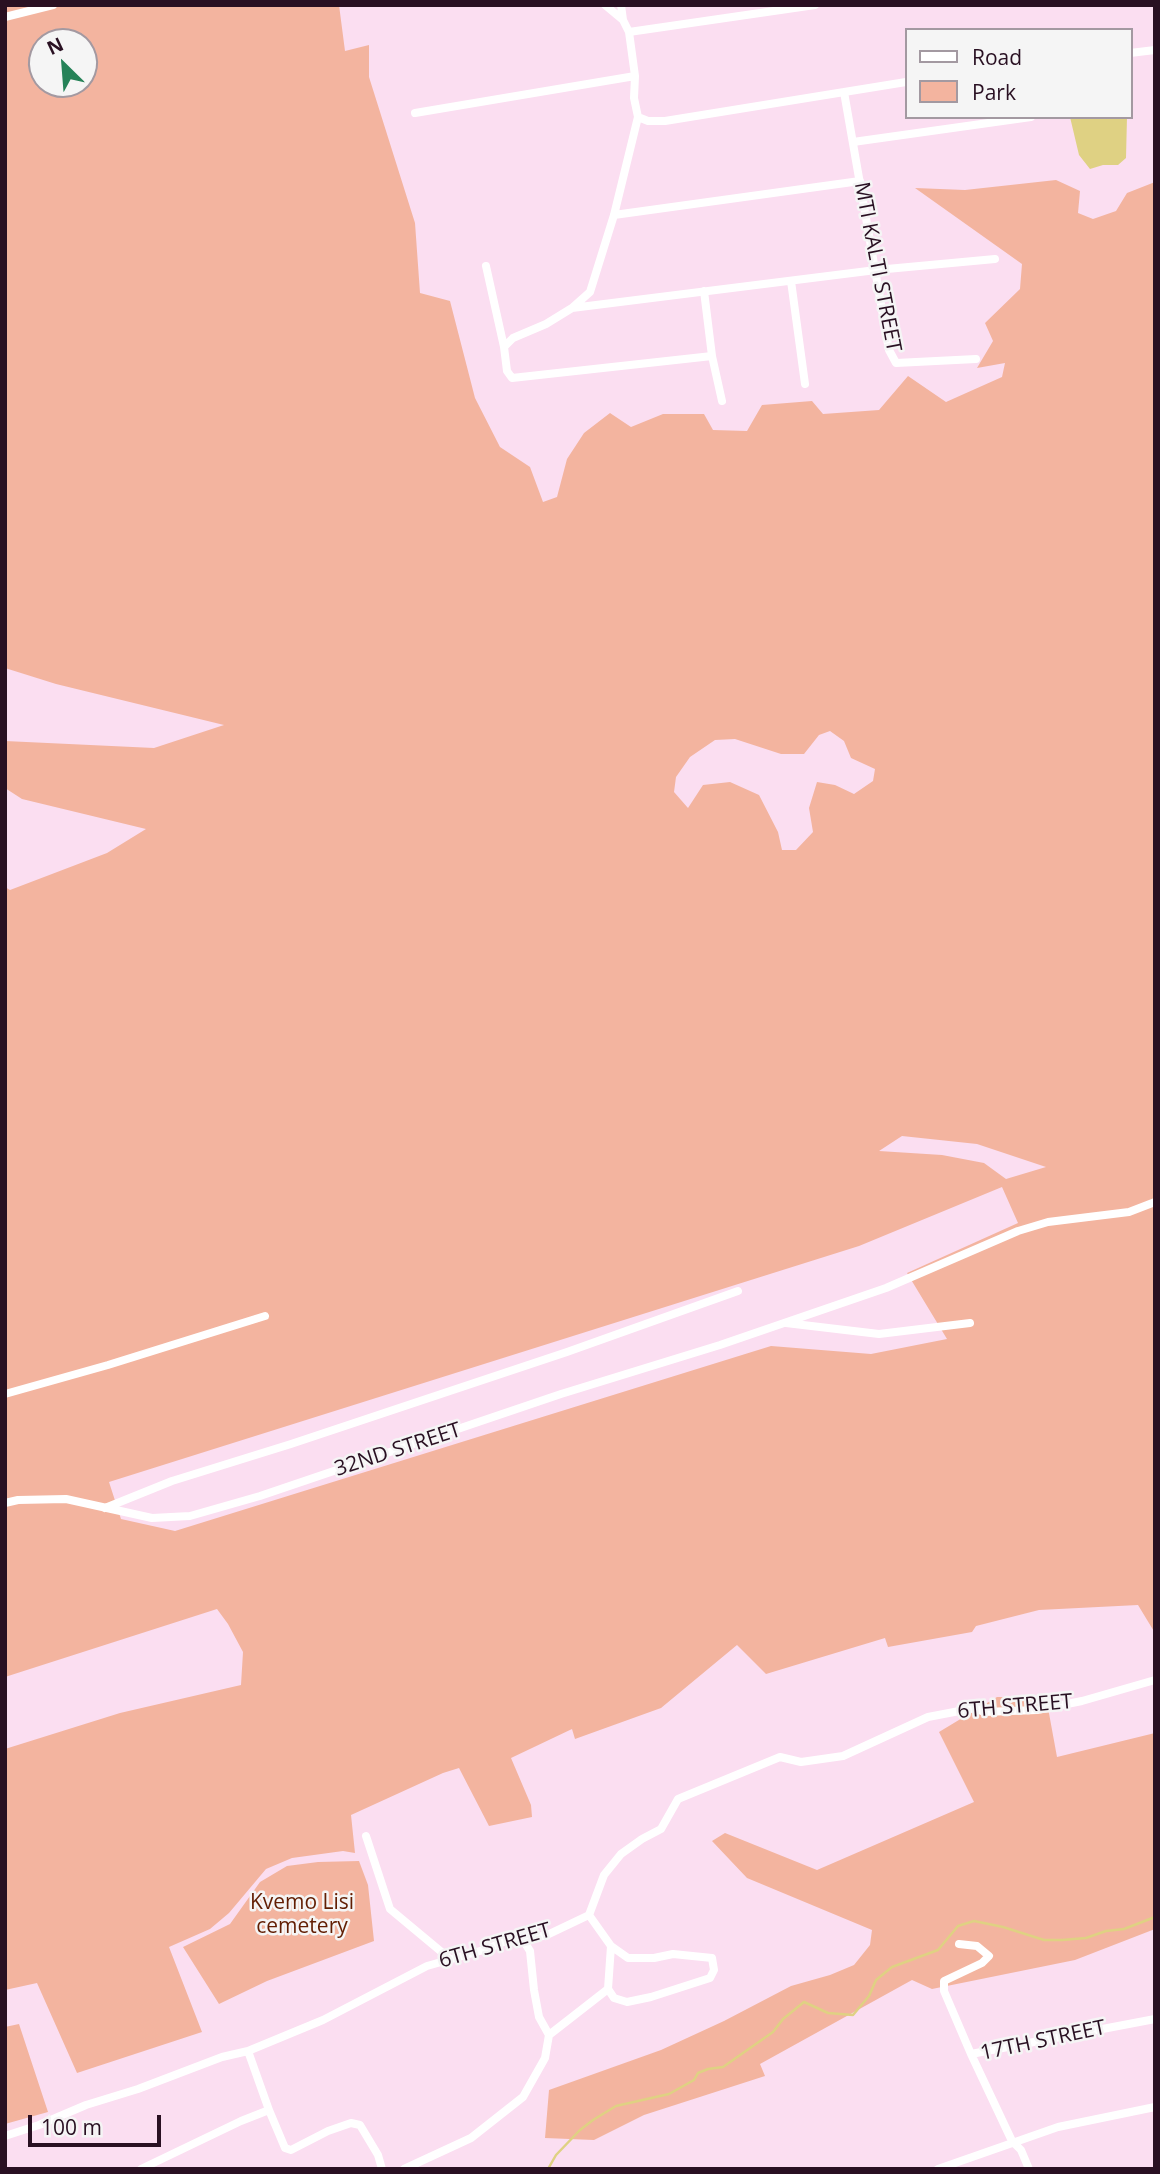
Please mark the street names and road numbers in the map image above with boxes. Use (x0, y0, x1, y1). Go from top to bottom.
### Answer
street label: MTI KALTI STREET (848, 180, 906, 354)
street label: 32ND STREET (332, 1418, 464, 1482)
street label: 6TH STREET (956, 1689, 1074, 1725)
street label: 6TH STREET (436, 1918, 554, 1974)
street label: 17TH STREET (978, 2015, 1108, 2067)

